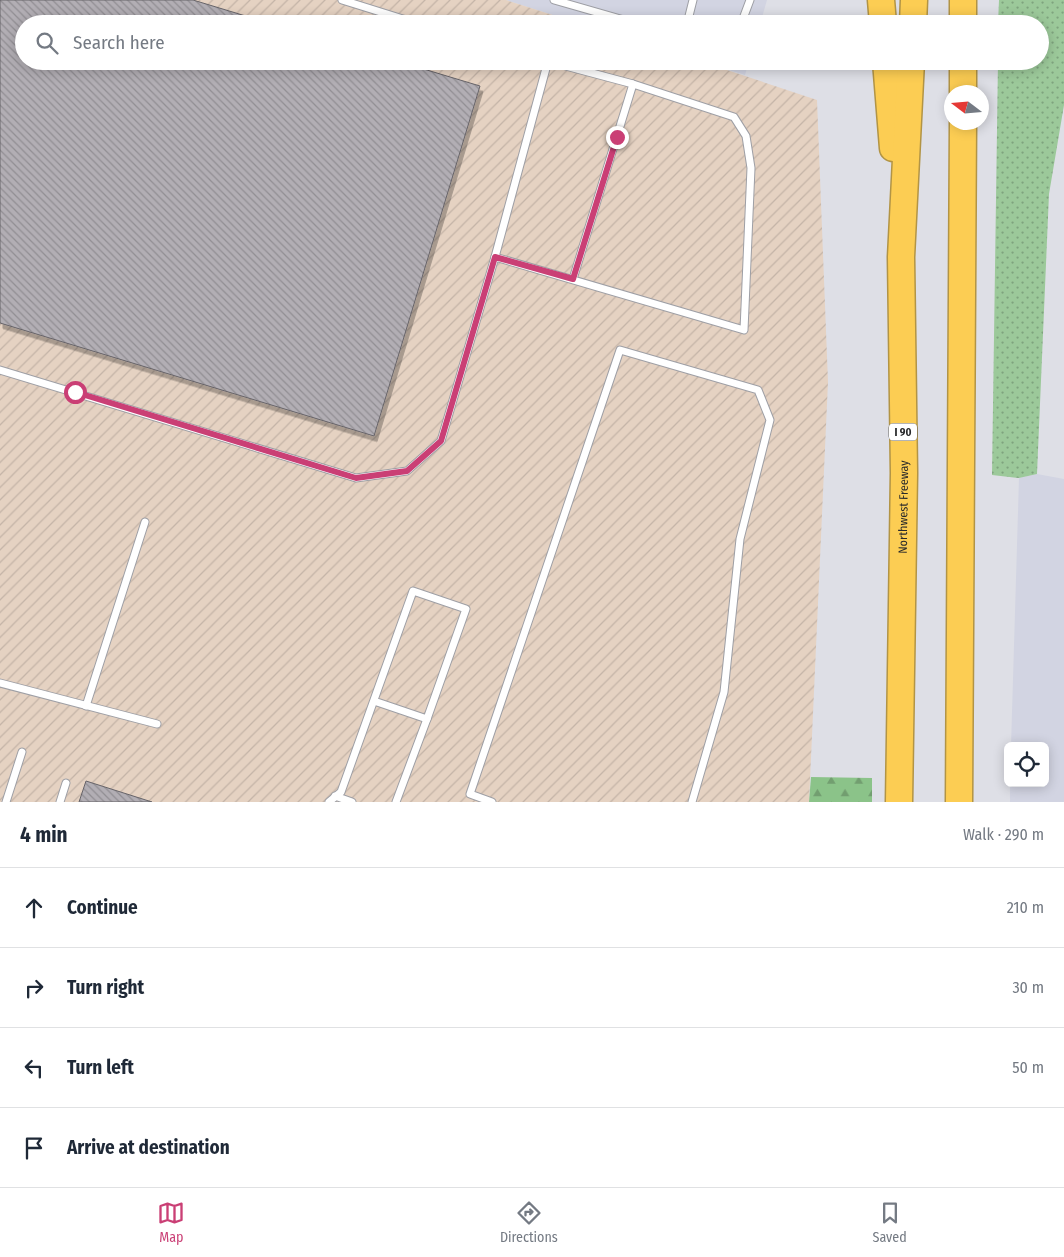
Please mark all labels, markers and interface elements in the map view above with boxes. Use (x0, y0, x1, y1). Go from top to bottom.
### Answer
search box (15, 15, 1049, 70)
icon: search (33, 29, 61, 57)
text: Search here (73, 31, 165, 54)
north arrow (944, 85, 989, 130)
route end (606, 126, 629, 149)
route start (64, 381, 87, 404)
road number: I 90 (889, 424, 917, 441)
street label: Northwest Freeway (896, 460, 911, 554)
map controls (1004, 742, 1049, 787)
button: locate (1004, 742, 1049, 787)
text: 4 min (20, 822, 68, 848)
text: Walk · 290 m (963, 825, 1044, 844)
icon: ahead (20, 894, 48, 922)
text: Continue (67, 896, 138, 919)
text: 210 m (1007, 898, 1044, 917)
icon: right (20, 974, 48, 1002)
text: Turn right (67, 976, 144, 999)
text: 30 m (1012, 978, 1044, 997)
icon: left (20, 1054, 48, 1082)
text: Turn left (67, 1056, 134, 1079)
text: 50 m (1012, 1058, 1044, 1077)
icon: arrive (20, 1134, 48, 1162)
text: Arrive at destination (67, 1136, 230, 1159)
tab: Map (157, 1199, 185, 1246)
tab: Directions (500, 1199, 558, 1246)
tab: Saved (872, 1199, 907, 1246)

